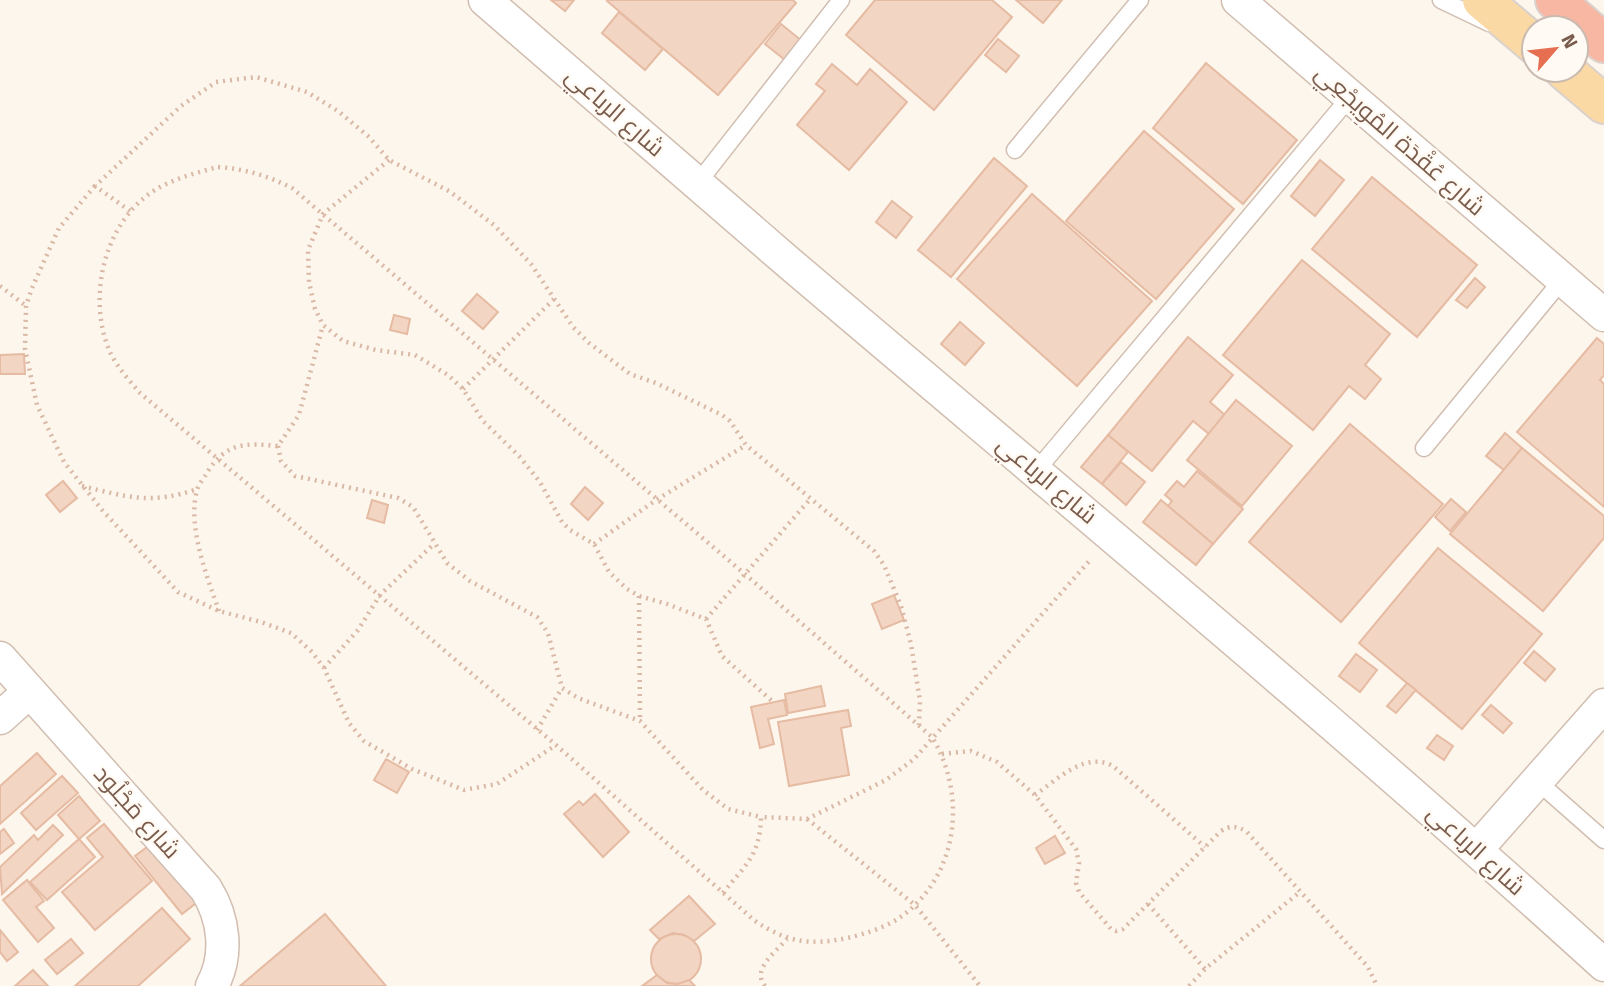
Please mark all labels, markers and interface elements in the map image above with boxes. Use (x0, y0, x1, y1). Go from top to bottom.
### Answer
north arrow (1520, 14, 1590, 84)
text: N (1556, 30, 1583, 52)
street label: شارع عُقْدَة المُوِيجْعِي (1306, 58, 1491, 225)
street label: شارع الرباعي (556, 61, 670, 166)
street label: شارع الرباعي (988, 430, 1103, 534)
street label: شارع مَجْلُود (86, 760, 186, 866)
street label: شارع الرباعي (1418, 799, 1531, 905)

